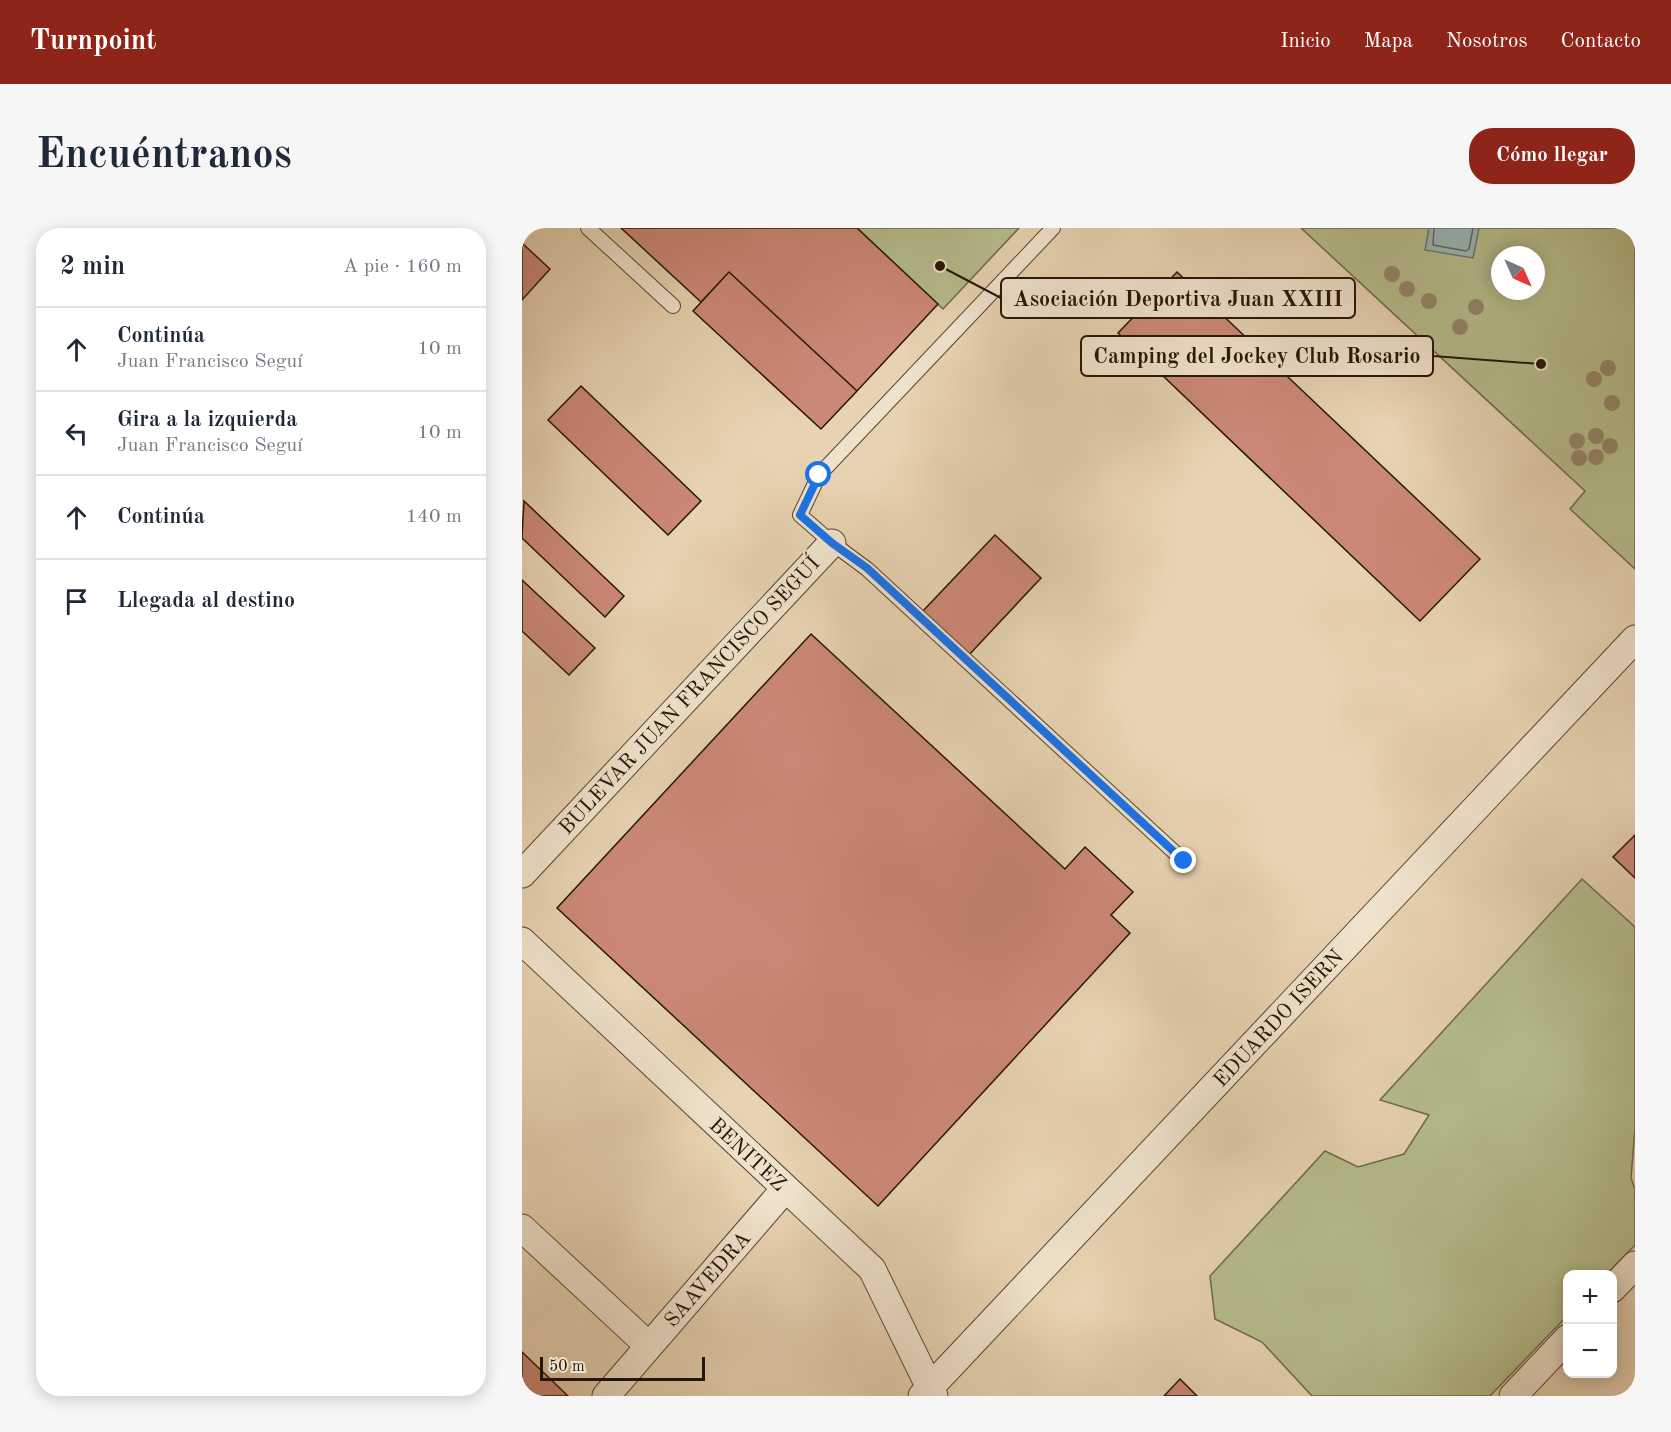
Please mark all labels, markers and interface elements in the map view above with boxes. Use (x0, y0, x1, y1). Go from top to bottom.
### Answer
text: Turnpoint (30, 28, 157, 56)
text: Inicio (1280, 31, 1331, 52)
text: Mapa (1364, 31, 1413, 52)
text: Nosotros (1446, 31, 1528, 52)
text: Contacto (1561, 31, 1641, 52)
button: Cómo llegar (1469, 128, 1635, 184)
text: Encuéntranos (36, 135, 292, 177)
north arrow (1491, 246, 1545, 300)
text: 2 min (60, 254, 125, 280)
text: A pie · 160 m (343, 257, 462, 277)
callout: Asociación Deportiva Juan XXIII (1001, 278, 1355, 318)
text: Asociación Deportiva Juan XXIII (1013, 289, 1343, 311)
text: Continúa (117, 325, 205, 347)
icon: ahead (60, 333, 93, 366)
callout: Camping del Jockey Club Rosario (1081, 336, 1433, 376)
text: 10 m (417, 339, 462, 359)
text: Camping del Jockey Club Rosario (1093, 346, 1421, 368)
text: Juan Francisco Seguí (117, 352, 303, 372)
text: Gira a la izquierda (117, 409, 297, 431)
icon: left (60, 417, 93, 450)
text: 10 m (417, 423, 462, 443)
text: Juan Francisco Seguí (117, 436, 303, 456)
route start (805, 461, 831, 487)
icon: ahead (60, 501, 93, 534)
text: Continúa (117, 506, 205, 528)
text: 140 m (406, 507, 462, 527)
street label: BULEVAR JUAN FRANCISCO SEGUÍ (553, 550, 825, 839)
icon: arrive (60, 585, 93, 618)
text: Llegada al destino (117, 590, 295, 612)
route end (1170, 847, 1196, 873)
street label: EDUARDO ISERN (1210, 946, 1348, 1092)
street label: BENITEZ (704, 1114, 789, 1196)
street label: SAAVEDRA (661, 1228, 755, 1332)
map controls (1563, 1270, 1617, 1378)
button: + (1563, 1270, 1617, 1324)
button: − (1563, 1324, 1617, 1378)
scale bar (540, 1354, 705, 1382)
text: 50 m (549, 1359, 585, 1375)

